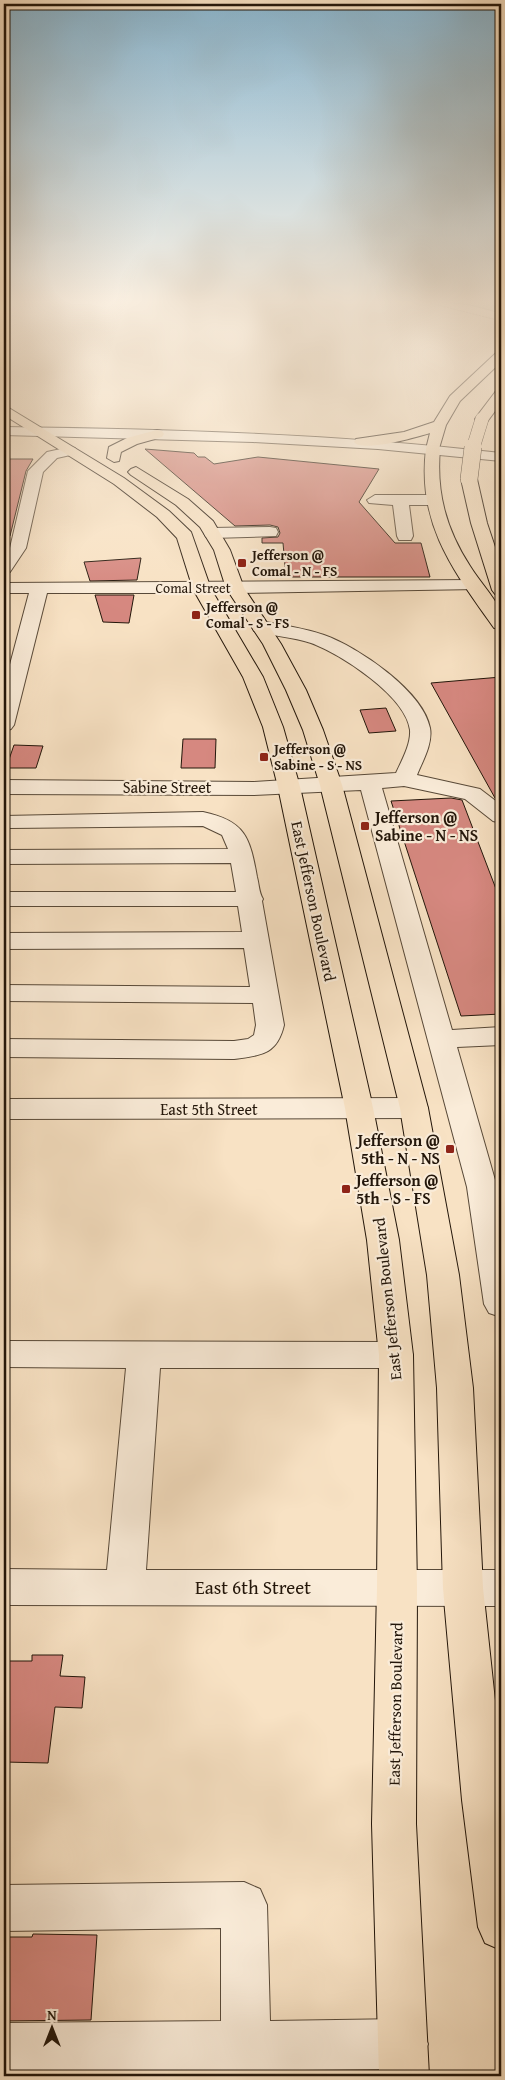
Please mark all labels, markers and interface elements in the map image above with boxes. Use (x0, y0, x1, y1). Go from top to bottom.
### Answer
place label: Jefferson @ Comal - N - FS (250, 545, 337, 581)
marker: Jefferson @ Comal - N - FS (236, 557, 248, 569)
street label: Comal Street (155, 578, 231, 598)
place label: Jefferson @ Comal - S - FS (204, 597, 289, 633)
marker: Jefferson @ Comal - S - FS (190, 609, 202, 621)
place label: Jefferson @ Sabine - S - NS (272, 739, 362, 775)
marker: Jefferson @ Sabine - S - NS (258, 751, 270, 763)
street label: Sabine Street (123, 775, 212, 799)
place label: Jefferson @ Sabine - N - NS (372, 805, 478, 847)
street label: East Jefferson Boulevard (285, 819, 343, 984)
marker: Jefferson @ Sabine - N - NS (359, 820, 371, 832)
street label: East 5th Street (160, 1097, 258, 1121)
place label: Jefferson @ 5th - N - NS (354, 1128, 440, 1170)
marker: Jefferson @ 5th - N - NS (444, 1143, 456, 1155)
place label: Jefferson @ 5th - S - FS (353, 1168, 439, 1210)
marker: Jefferson @ 5th - S - FS (340, 1183, 352, 1195)
street label: East Jefferson Boulevard (366, 1216, 407, 1381)
street label: East 6th Street (195, 1573, 311, 1601)
street label: East Jefferson Boulevard (382, 1622, 408, 1786)
north arrow (28, 2002, 78, 2052)
text: N (47, 2005, 57, 2025)

